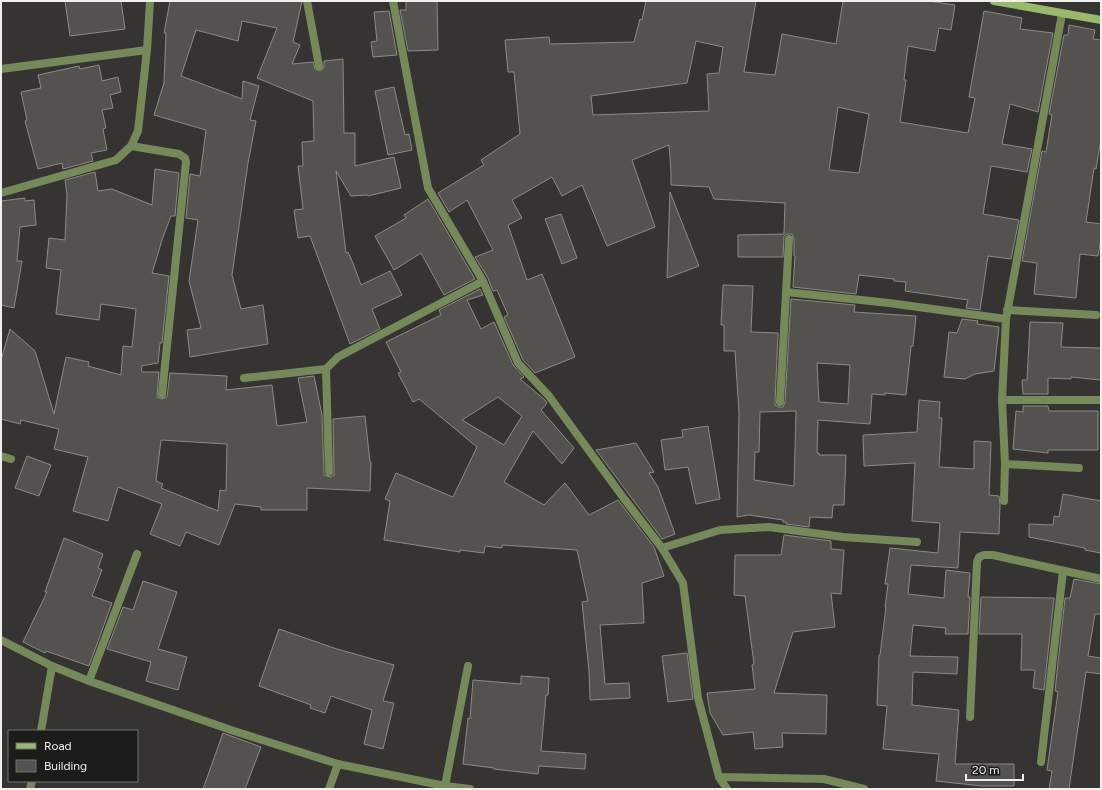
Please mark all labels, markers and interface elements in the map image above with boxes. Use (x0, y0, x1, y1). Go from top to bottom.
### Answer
legend (8, 730, 138, 782)
text: Road (44, 739, 72, 753)
scale bar (966, 756, 1023, 782)
text: Building (44, 759, 87, 773)
text: 20 m (972, 763, 1000, 777)

